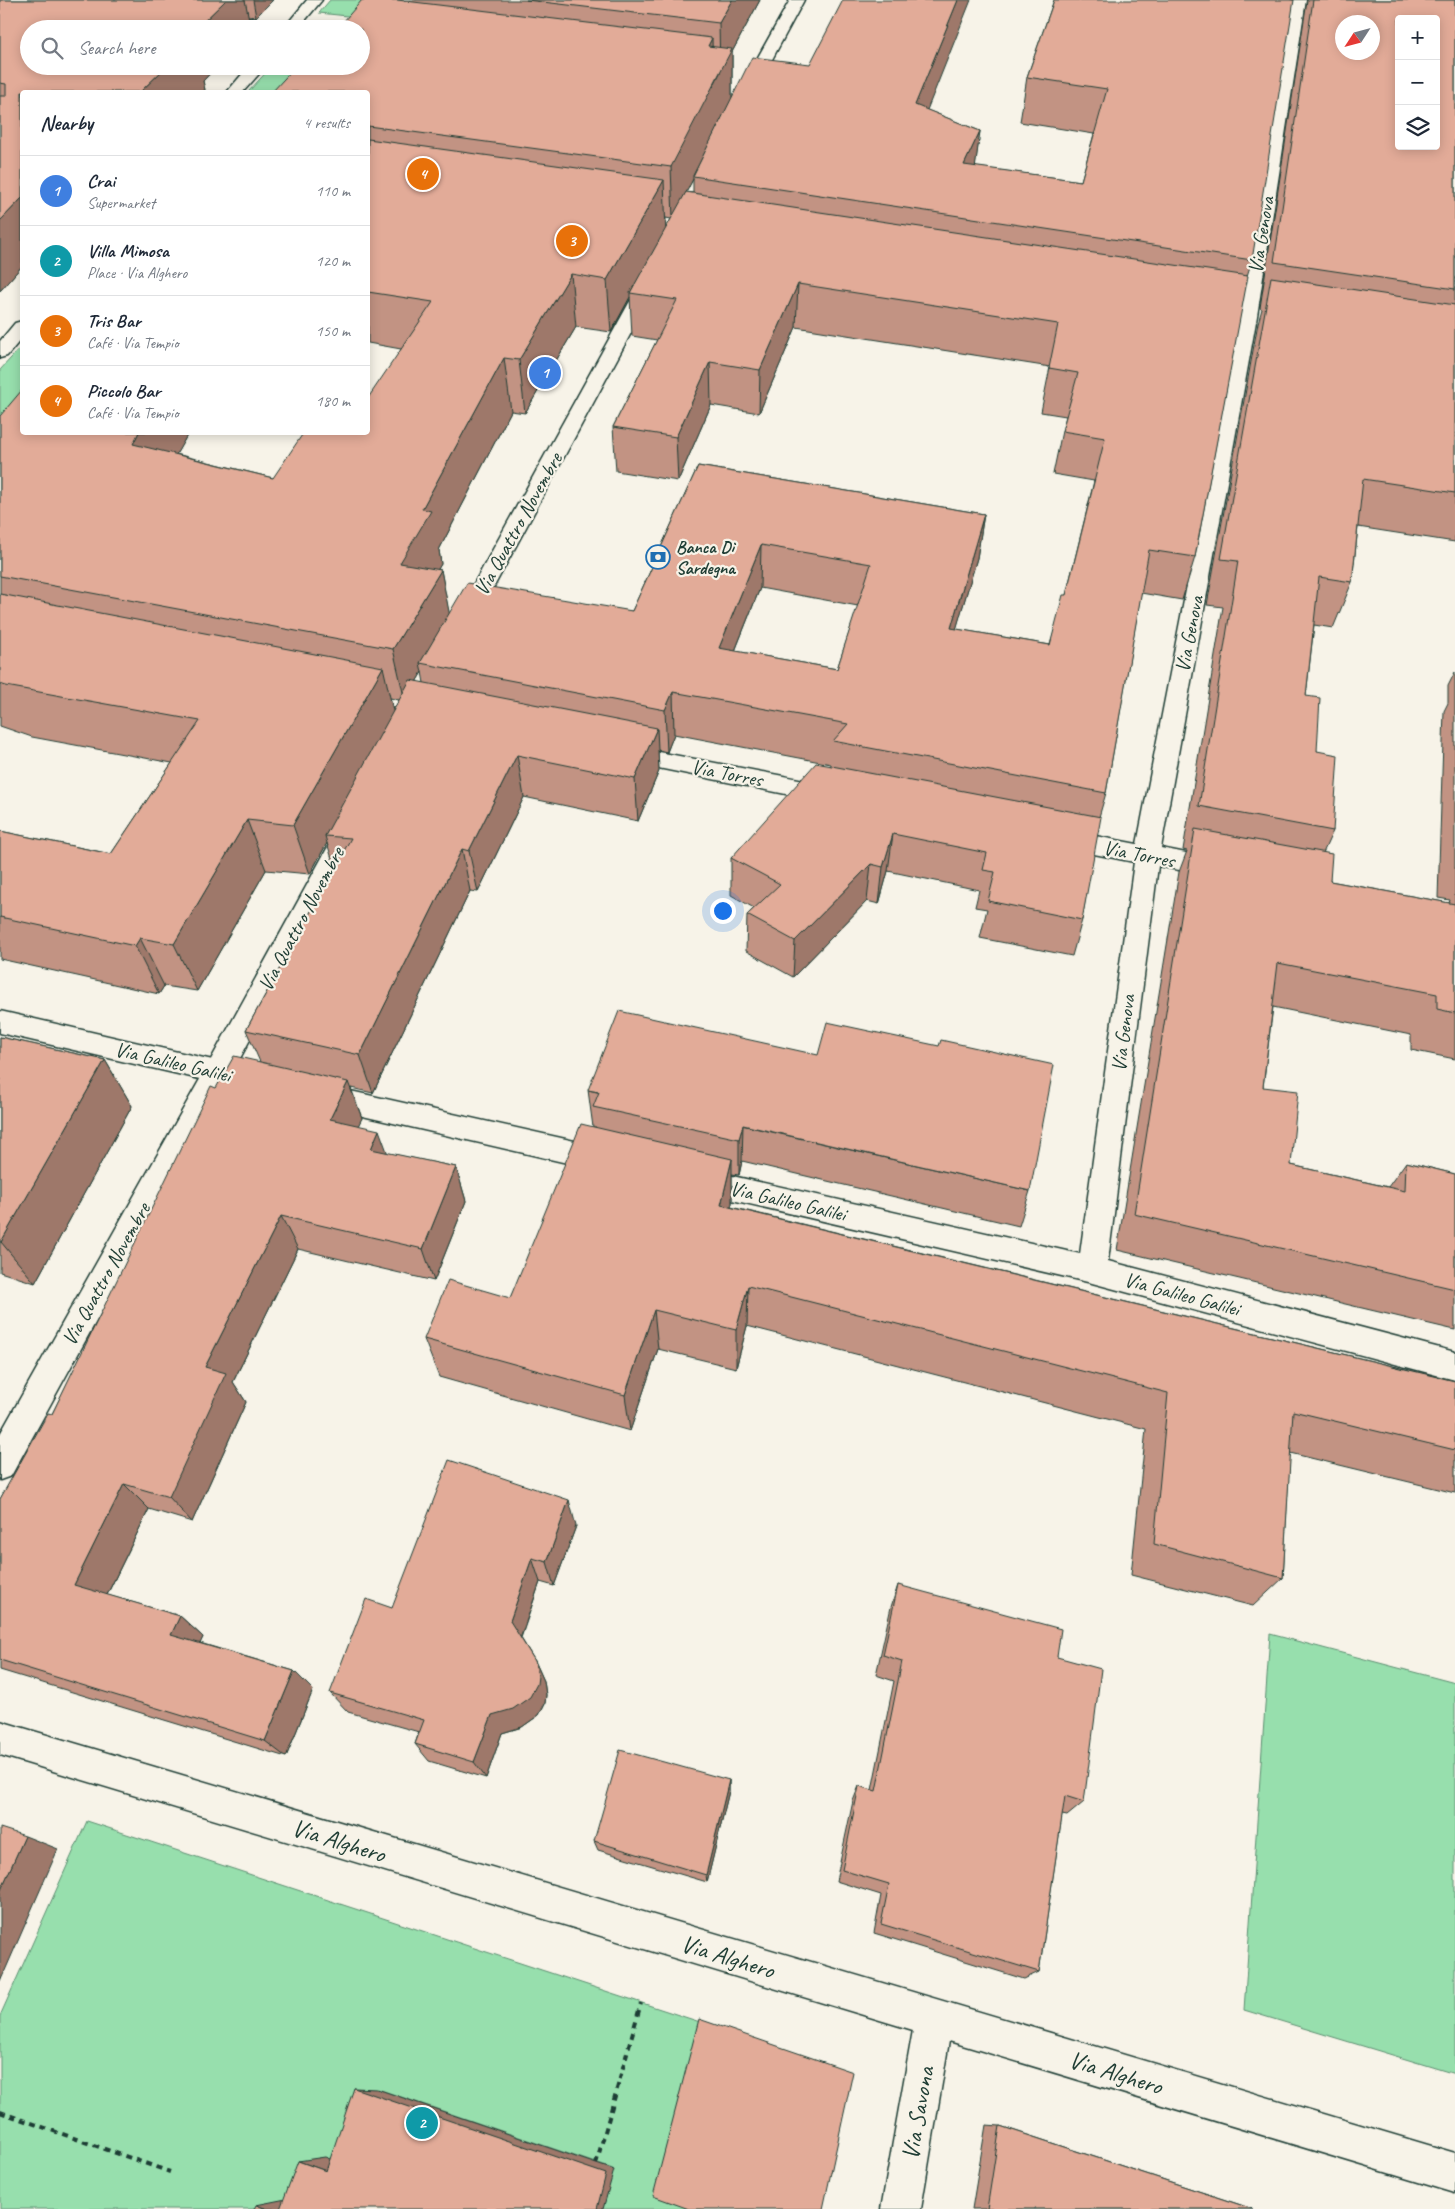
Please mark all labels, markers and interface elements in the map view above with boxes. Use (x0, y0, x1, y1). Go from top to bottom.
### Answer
north arrow (1335, 15, 1380, 60)
map controls (1395, 15, 1440, 150)
button: + (1395, 15, 1440, 60)
search box (20, 20, 370, 75)
icon: search (38, 34, 66, 62)
text: Search here (78, 36, 155, 60)
button: − (1395, 60, 1440, 105)
button: layers (1395, 105, 1440, 150)
text: Nearby (40, 110, 93, 136)
text: 4 results (303, 113, 350, 133)
pin: 4 (407, 155, 439, 193)
text: Crai (87, 169, 115, 193)
text: 1 (52, 181, 60, 201)
text: 110 m (316, 181, 350, 201)
text: Supermarket (87, 193, 155, 213)
street label: Via Genova (1242, 193, 1280, 275)
pin: 3 (556, 222, 588, 260)
text: Villa Mimosa (87, 239, 169, 263)
text: 2 (52, 251, 60, 271)
text: 120 m (316, 251, 350, 271)
text: Place · Via Alghero (87, 263, 187, 283)
text: Tris Bar (87, 309, 141, 333)
text: 3 (52, 321, 60, 341)
text: 150 m (316, 321, 350, 341)
text: Café · Via Tempio (87, 333, 179, 353)
pin: 1 (529, 354, 561, 392)
text: Piccolo Bar (87, 379, 161, 403)
text: 4 (52, 391, 60, 411)
text: 180 m (316, 391, 350, 411)
text: Café · Via Tempio (87, 403, 179, 423)
street label: Via Quattro Novembre (468, 447, 568, 600)
place label: Banca Di Sardegna (676, 536, 736, 579)
bank icon: Banca Di Sardegna (645, 544, 671, 570)
street label: Via Genova (1169, 592, 1209, 674)
street label: Via Torres (689, 753, 767, 793)
street label: Via Torres (1101, 834, 1179, 874)
street label: Via Quattro Novembre (252, 842, 350, 995)
your location (710, 898, 736, 924)
street label: Via Genova (1105, 992, 1141, 1073)
street label: Via Galileo Galilei (112, 1036, 237, 1089)
street label: Via Galileo Galilei (727, 1175, 852, 1228)
street label: Via Quattro Novembre (56, 1197, 156, 1350)
street label: Via Galileo Galilei (1121, 1266, 1245, 1323)
street label: Via Alghero (288, 1812, 390, 1871)
street label: Via Alghero (677, 1928, 779, 1987)
street label: Via Alghero (1065, 2044, 1167, 2103)
street label: Via Savona (894, 2062, 942, 2162)
pin: 2 (406, 2104, 438, 2142)

